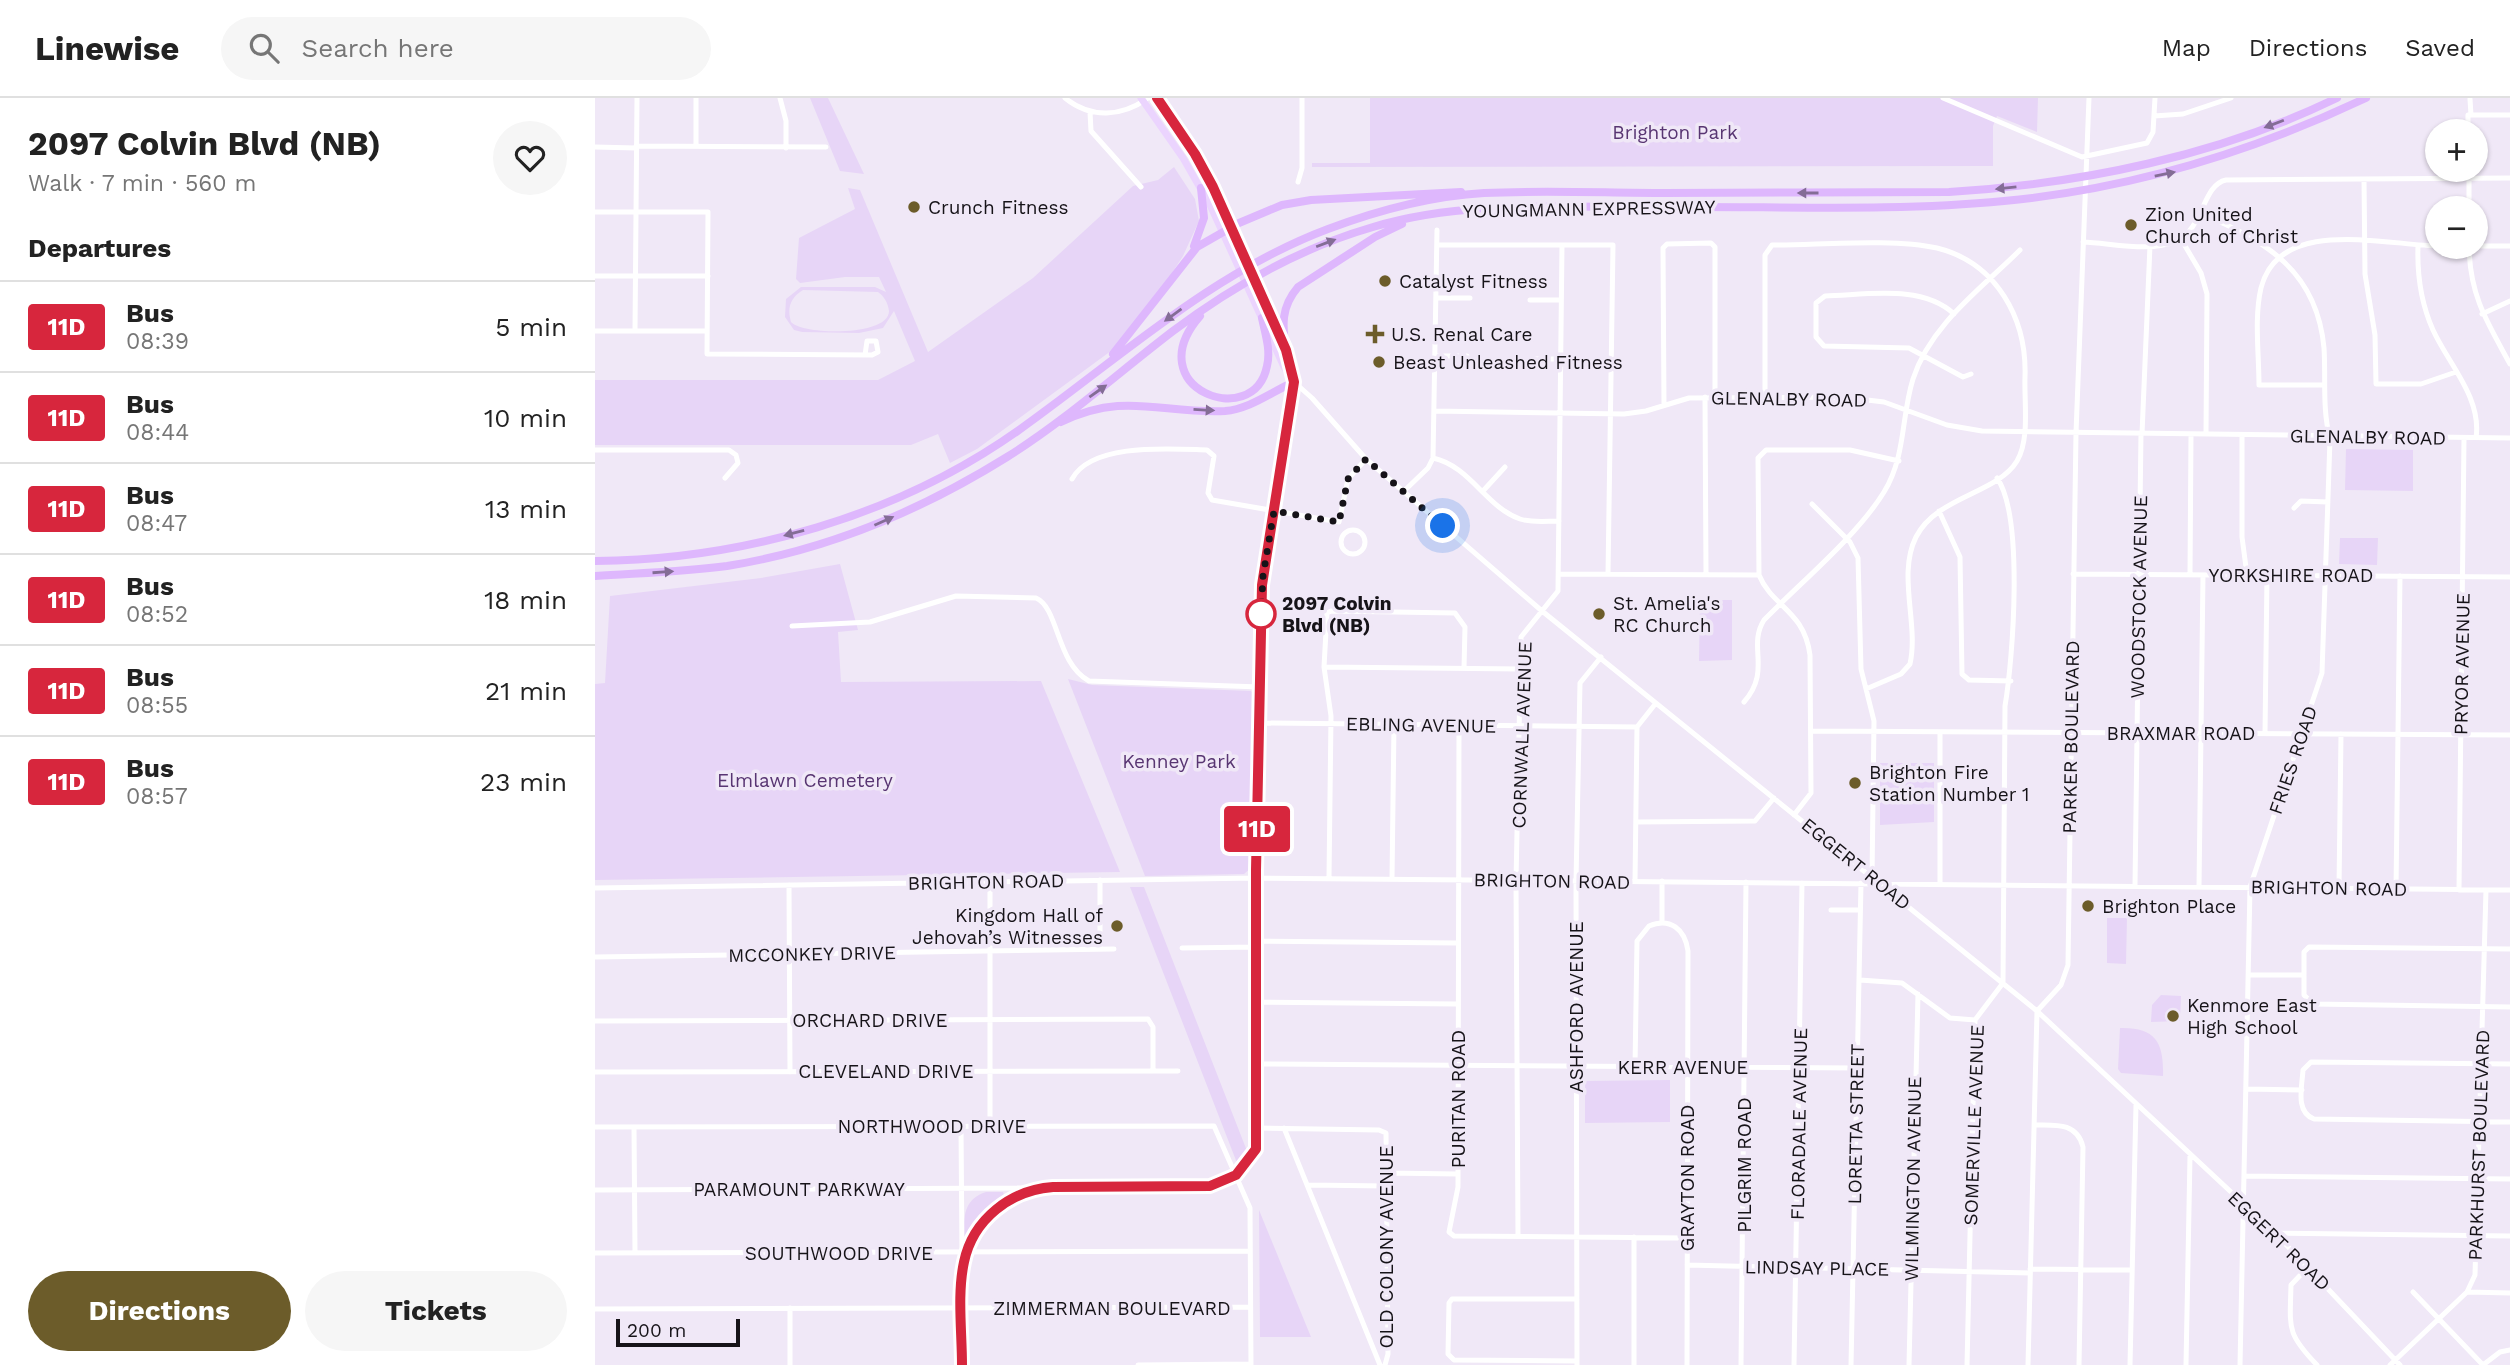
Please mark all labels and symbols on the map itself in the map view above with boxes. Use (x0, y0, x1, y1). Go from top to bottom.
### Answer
one-way arrow (2263, 119, 2284, 130)
park label: Brighton Park (1612, 121, 1738, 144)
one-way arrow (2154, 168, 2176, 179)
one-way arrow (1994, 183, 2016, 194)
one-way arrow (1797, 187, 1819, 199)
street label: YOUNGMANN EXPRESSWAY (1462, 195, 1716, 223)
place label: Crunch Fitness (928, 196, 1069, 219)
marker: Crunch Fitness (906, 199, 922, 215)
place label: Zion United Church of Christ (2145, 203, 2298, 248)
marker: Zion United Church of Christ (2123, 217, 2139, 233)
one-way arrow (1316, 237, 1337, 248)
place label: Catalyst Fitness (1399, 270, 1548, 293)
marker: Catalyst Fitness (1377, 273, 1393, 289)
one-way arrow (1164, 308, 1182, 322)
place label: U.S. Renal Care (1391, 323, 1532, 346)
marker: U.S. Renal Care (1365, 324, 1385, 344)
place label: Beast Unleashed Fitness (1393, 351, 1623, 374)
marker: Beast Unleashed Fitness (1371, 354, 1387, 370)
one-way arrow (1089, 384, 1107, 398)
street label: GLENALBY ROAD (1711, 386, 1867, 412)
one-way arrow (1194, 404, 1216, 415)
street label: GLENALBY ROAD (2290, 424, 2446, 450)
street label: WOODSTOCK AVENUE (2126, 495, 2152, 699)
your location (1425, 508, 1460, 543)
one-way arrow (874, 515, 894, 527)
one-way arrow (784, 529, 805, 539)
street label: YORKSHIRE ROAD (2209, 564, 2373, 587)
one-way arrow (652, 566, 674, 577)
place label: 2097 Colvin Blvd (NB) (1282, 592, 1391, 637)
place label: St. Amelia's RC Church (1613, 592, 1720, 637)
street label: PRYOR AVENUE (2449, 593, 2475, 735)
marker: 2097 Colvin Blvd (NB) (1246, 599, 1276, 629)
marker: St. Amelia's RC Church (1591, 606, 1607, 622)
street label: PARKER BOULEVARD (2058, 640, 2084, 834)
street label: CORNWALL AVENUE (1507, 641, 1537, 829)
street label: FRIES ROAD (2264, 703, 2322, 817)
street label: EBLING AVENUE (1346, 712, 1496, 738)
street label: BRAXMAR ROAD (2106, 722, 2256, 745)
park label: Kenney Park (1122, 750, 1236, 773)
place label: Brighton Fire Station Number 1 (1869, 761, 2030, 806)
park label: Elmlawn Cemetery (717, 769, 893, 792)
marker: Brighton Fire Station Number 1 (1847, 775, 1863, 791)
line badge: 11D (1217, 806, 1297, 852)
street label: EGGERT ROAD (1797, 813, 1915, 915)
street label: BRIGHTON ROAD (1473, 868, 1631, 894)
street label: BRIGHTON ROAD (907, 869, 1065, 895)
street label: BRIGHTON ROAD (2250, 875, 2408, 901)
place label: Brighton Place (2102, 895, 2236, 918)
marker: Brighton Place (2080, 898, 2096, 914)
place label: Kingdom Hall of Jehovah’s Witnesses (912, 904, 1104, 949)
marker: Kingdom Hall of Jehovah’s Witnesses (1109, 918, 1125, 934)
street label: ASHFORD AVENUE (1565, 921, 1588, 1093)
street label: MCCONKEY DRIVE (728, 941, 896, 967)
place label: Kenmore East High School (2187, 994, 2317, 1039)
marker: Kenmore East High School (2165, 1008, 2181, 1024)
street label: ORCHARD DRIVE (792, 1009, 948, 1032)
street label: SOMERVILLE AVENUE (1959, 1024, 1989, 1226)
street label: FLORADALE AVENUE (1786, 1028, 1812, 1220)
street label: PARKHURST BOULEVARD (2463, 1029, 2495, 1261)
street label: PURITAN ROAD (1447, 1030, 1470, 1168)
street label: LORETTA STREET (1843, 1043, 1869, 1205)
street label: KERR AVENUE (1618, 1056, 1748, 1079)
street label: CLEVELAND DRIVE (798, 1060, 974, 1083)
street label: WILMINGTON AVENUE (1900, 1076, 1926, 1282)
street label: PILGRIM ROAD (1733, 1097, 1756, 1233)
street label: GRAYTON ROAD (1676, 1105, 1699, 1251)
street label: NORTHWOOD DRIVE (838, 1115, 1026, 1138)
street label: OLD COLONY AVENUE (1375, 1145, 1398, 1349)
street label: PARAMOUNT PARKWAY (693, 1178, 905, 1201)
street label: EGGERT ROAD (2223, 1186, 2335, 1296)
street label: SOUTHWOOD DRIVE (745, 1242, 933, 1265)
street label: LINDSAY PLACE (1744, 1255, 1890, 1281)
street label: ZIMMERMAN BOULEVARD (993, 1297, 1231, 1320)
scale bar (616, 1316, 740, 1348)

